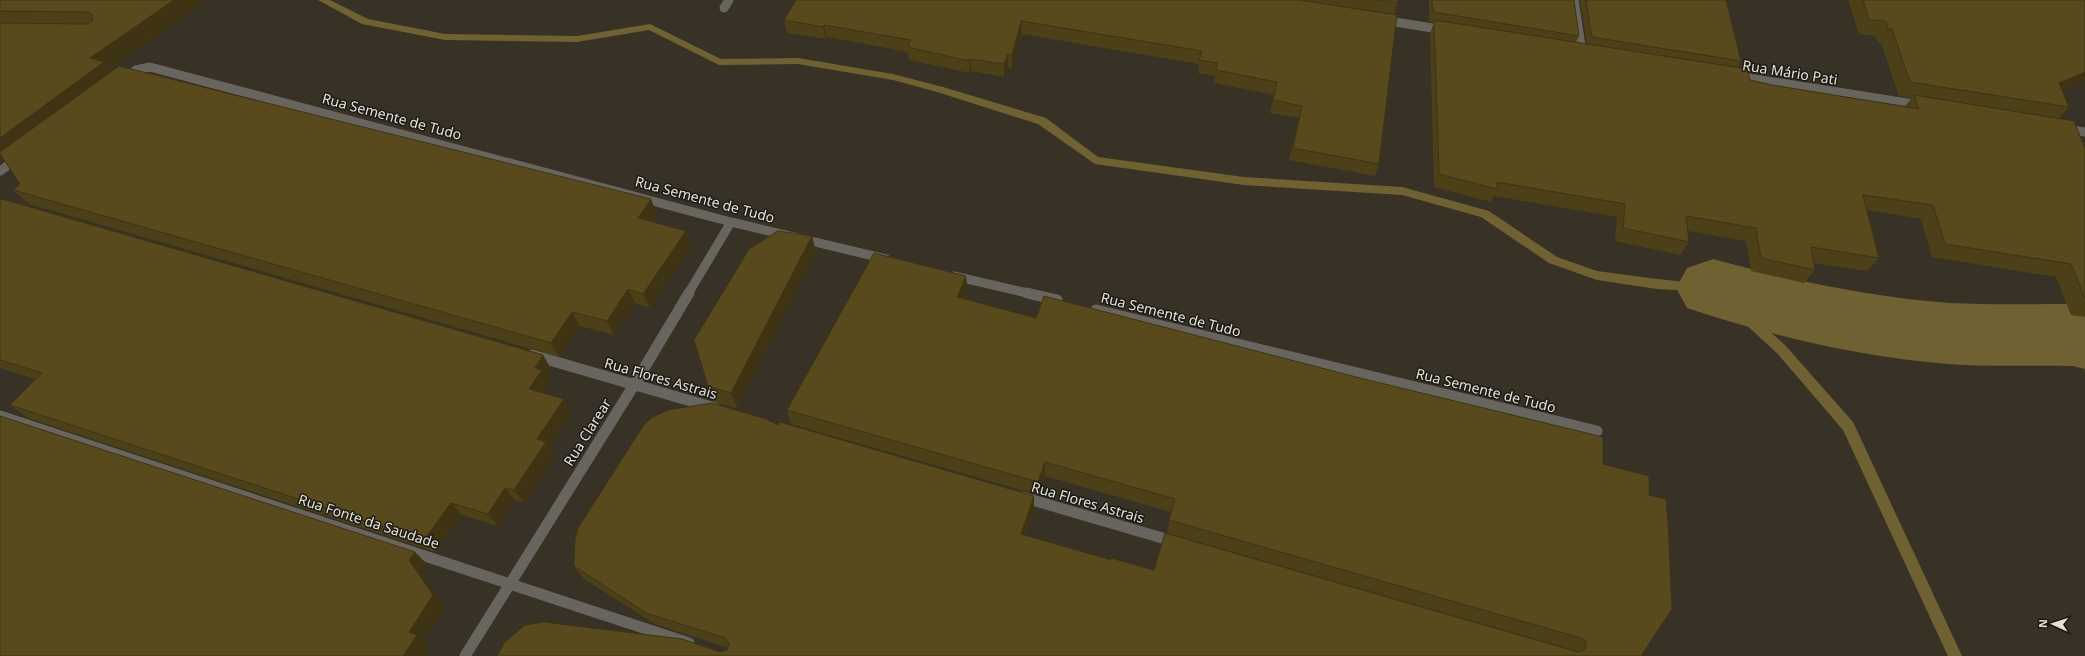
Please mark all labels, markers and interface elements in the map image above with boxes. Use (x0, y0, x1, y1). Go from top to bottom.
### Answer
street label: Rua Mário Pati (1741, 55, 1839, 89)
street label: Rua Semente de Tudo (320, 88, 464, 144)
street label: Rua Semente de Tudo (633, 171, 777, 227)
street label: Rua Semente de Tudo (1099, 287, 1243, 341)
street label: Rua Flores Astrais (602, 353, 720, 403)
street label: Rua Semente de Tudo (1414, 363, 1558, 417)
street label: Rua Clarear (559, 394, 615, 469)
street label: Rua Flores Astrais (1029, 477, 1147, 527)
street label: Rua Fonte da Saudade (296, 489, 442, 553)
north arrow (2033, 604, 2073, 644)
text: N (2035, 619, 2050, 628)

